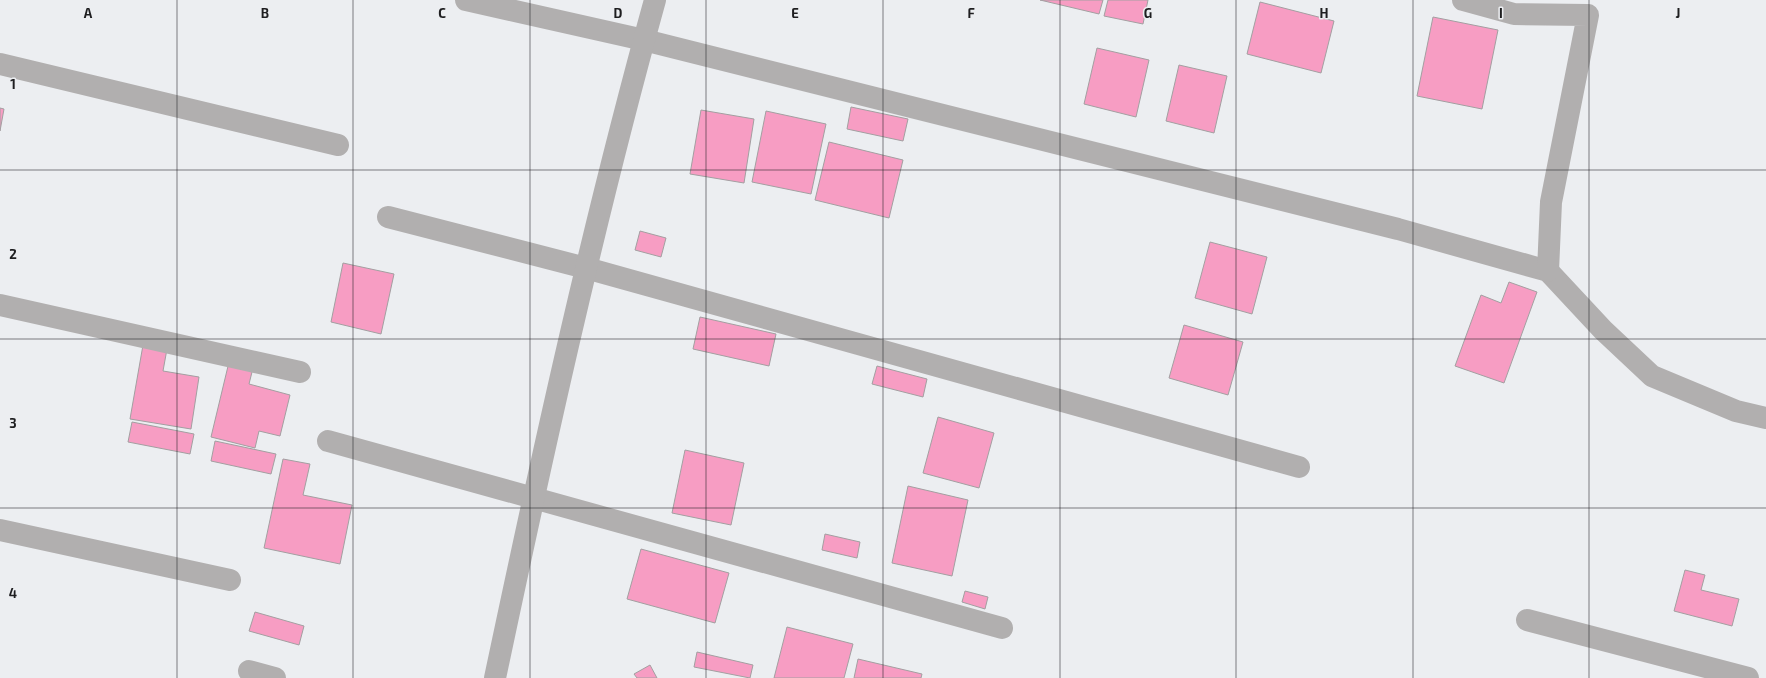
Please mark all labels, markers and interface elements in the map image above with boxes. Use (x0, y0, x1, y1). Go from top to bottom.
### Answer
text: A (84, 5, 93, 21)
text: B (261, 5, 269, 21)
text: C (438, 5, 446, 21)
text: D (614, 5, 623, 21)
text: E (791, 5, 799, 21)
text: F (967, 5, 975, 21)
text: G (1144, 5, 1152, 21)
text: H (1320, 5, 1329, 21)
text: I (1499, 5, 1503, 21)
text: J (1676, 5, 1680, 21)
text: 1 (10, 76, 16, 92)
text: 2 (9, 246, 17, 262)
text: 3 (9, 415, 17, 431)
text: 4 (9, 585, 17, 601)

